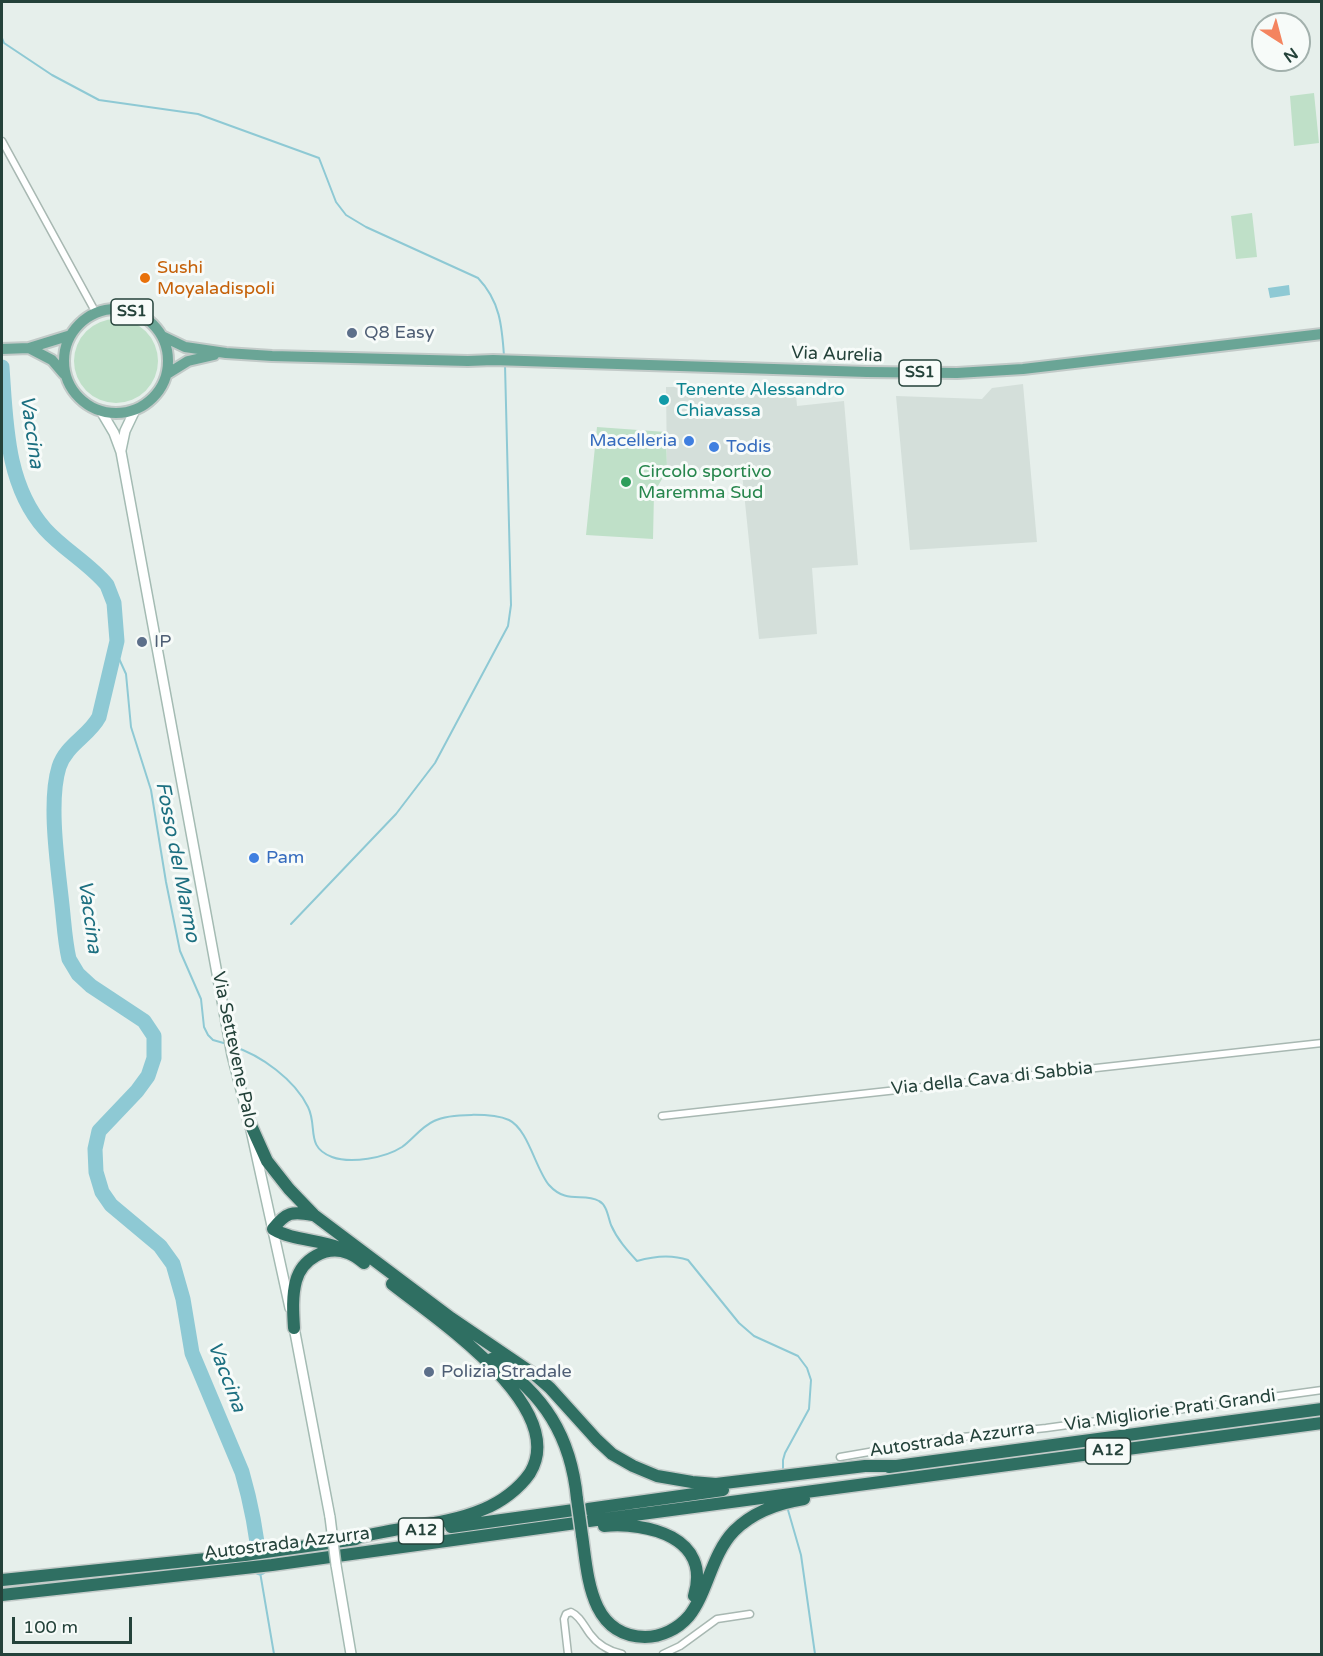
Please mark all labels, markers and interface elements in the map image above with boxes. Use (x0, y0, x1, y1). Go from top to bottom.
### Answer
north arrow (1251, 12, 1311, 72)
text: N (1279, 43, 1301, 67)
place label: Sushi Moyaladispoli (157, 257, 275, 300)
marker: Sushi Moyaladispoli (138, 271, 152, 285)
road number: SS1 (111, 299, 153, 325)
place label: Q8 Easy (364, 322, 434, 344)
marker: Q8 Easy (345, 326, 359, 340)
street label: Via Aurelia (791, 343, 883, 367)
road number: SS1 (899, 360, 941, 386)
place label: Tenente Alessandro Chiavassa (676, 379, 845, 422)
marker: Tenente Alessandro Chiavassa (657, 393, 671, 407)
water label: Vaccina (14, 394, 48, 470)
place label: Macelleria (589, 430, 677, 452)
marker: Macelleria (682, 434, 696, 448)
place label: Todis (726, 436, 771, 458)
marker: Todis (707, 440, 721, 454)
place label: Circolo sportivo Maremma Sud (638, 461, 772, 504)
marker: Circolo sportivo Maremma Sud (619, 475, 633, 489)
place label: IP (154, 631, 171, 653)
marker: IP (135, 635, 149, 649)
water label: Fosso del Marmo (150, 780, 204, 944)
place label: Pam (266, 847, 304, 869)
marker: Pam (247, 851, 261, 865)
water label: Vaccina (72, 879, 106, 955)
street label: Via Settevene Palo (207, 970, 261, 1130)
street label: Via della Cava di Sabbia (890, 1058, 1094, 1100)
water label: Vaccina (202, 1338, 250, 1416)
place label: Polizia Stradale (441, 1361, 572, 1383)
marker: Polizia Stradale (422, 1365, 436, 1379)
street label: Via Migliorie Prati Grandi (1063, 1385, 1277, 1437)
street label: Autostrada Azzurra (868, 1418, 1036, 1462)
road number: A12 (1086, 1438, 1130, 1464)
road number: A12 (398, 1518, 444, 1544)
street label: Autostrada Azzurra (203, 1523, 371, 1565)
scale bar (15, 1605, 135, 1643)
text: 100 m (23, 1616, 78, 1638)

